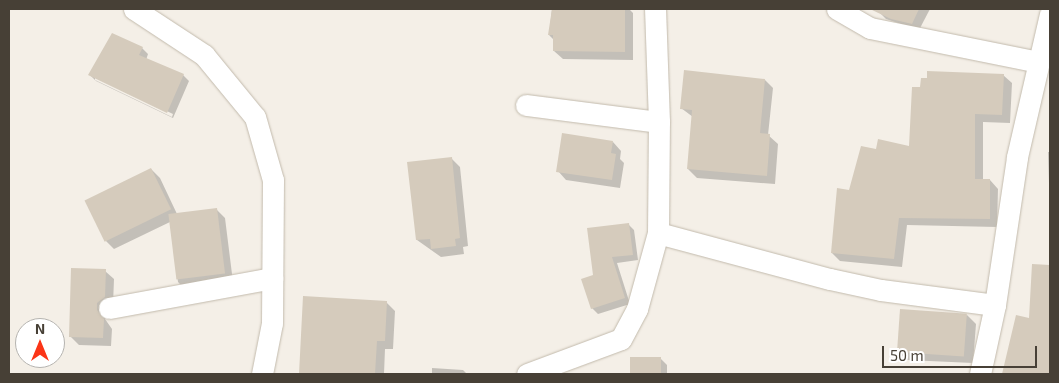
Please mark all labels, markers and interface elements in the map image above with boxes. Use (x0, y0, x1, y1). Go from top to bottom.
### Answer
north arrow (15, 318, 65, 368)
text: N (35, 320, 45, 337)
scale bar (884, 336, 1039, 368)
text: 50 m (890, 346, 924, 364)

